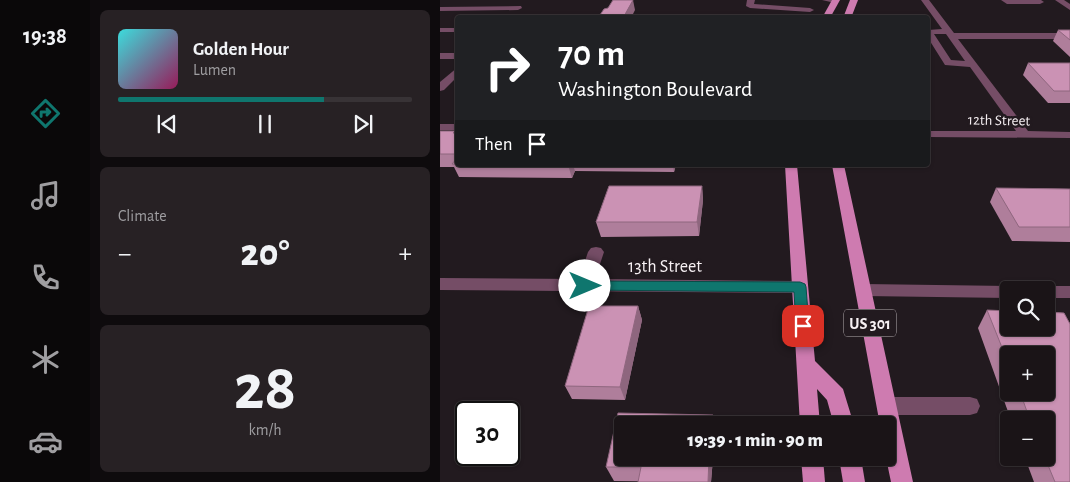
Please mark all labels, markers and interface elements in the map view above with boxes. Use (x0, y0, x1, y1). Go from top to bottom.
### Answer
text: 19:38 (23, 25, 67, 47)
icon: right (475, 35, 540, 100)
text: 70 m (558, 37, 625, 72)
text: Golden Hour (193, 40, 289, 59)
text: Lumen (193, 62, 236, 78)
text: Washington Boulevard (558, 78, 752, 100)
icon: directions (28, 96, 63, 131)
icon: previous (153, 110, 181, 138)
icon: pause (251, 110, 279, 138)
icon: next (349, 110, 377, 138)
street label: 12th Street (968, 112, 1031, 129)
icon: arrive (523, 130, 551, 158)
text: Then (475, 135, 513, 154)
icon: music (28, 178, 63, 213)
text: Climate (118, 208, 167, 224)
text: 20° (241, 235, 289, 273)
text: − (118, 240, 131, 268)
text: + (399, 240, 412, 268)
street label: 13th Street (628, 258, 702, 276)
position arrow (558, 259, 610, 311)
icon: phone (28, 260, 63, 295)
map controls (1000, 281, 1055, 466)
button: search (1000, 281, 1055, 336)
pin (782, 305, 824, 347)
road number: US 301 (844, 309, 896, 336)
icon: arrive (789, 312, 817, 340)
icon: climate (28, 342, 63, 377)
button: + (1000, 346, 1055, 401)
text: 28 (234, 356, 296, 421)
speed limit sign: 30 (455, 401, 520, 466)
button: − (1000, 411, 1055, 466)
text: km/h (248, 422, 282, 438)
icon: car (28, 424, 63, 459)
text: 19:39 · 1 min · 90 m (687, 431, 823, 450)

